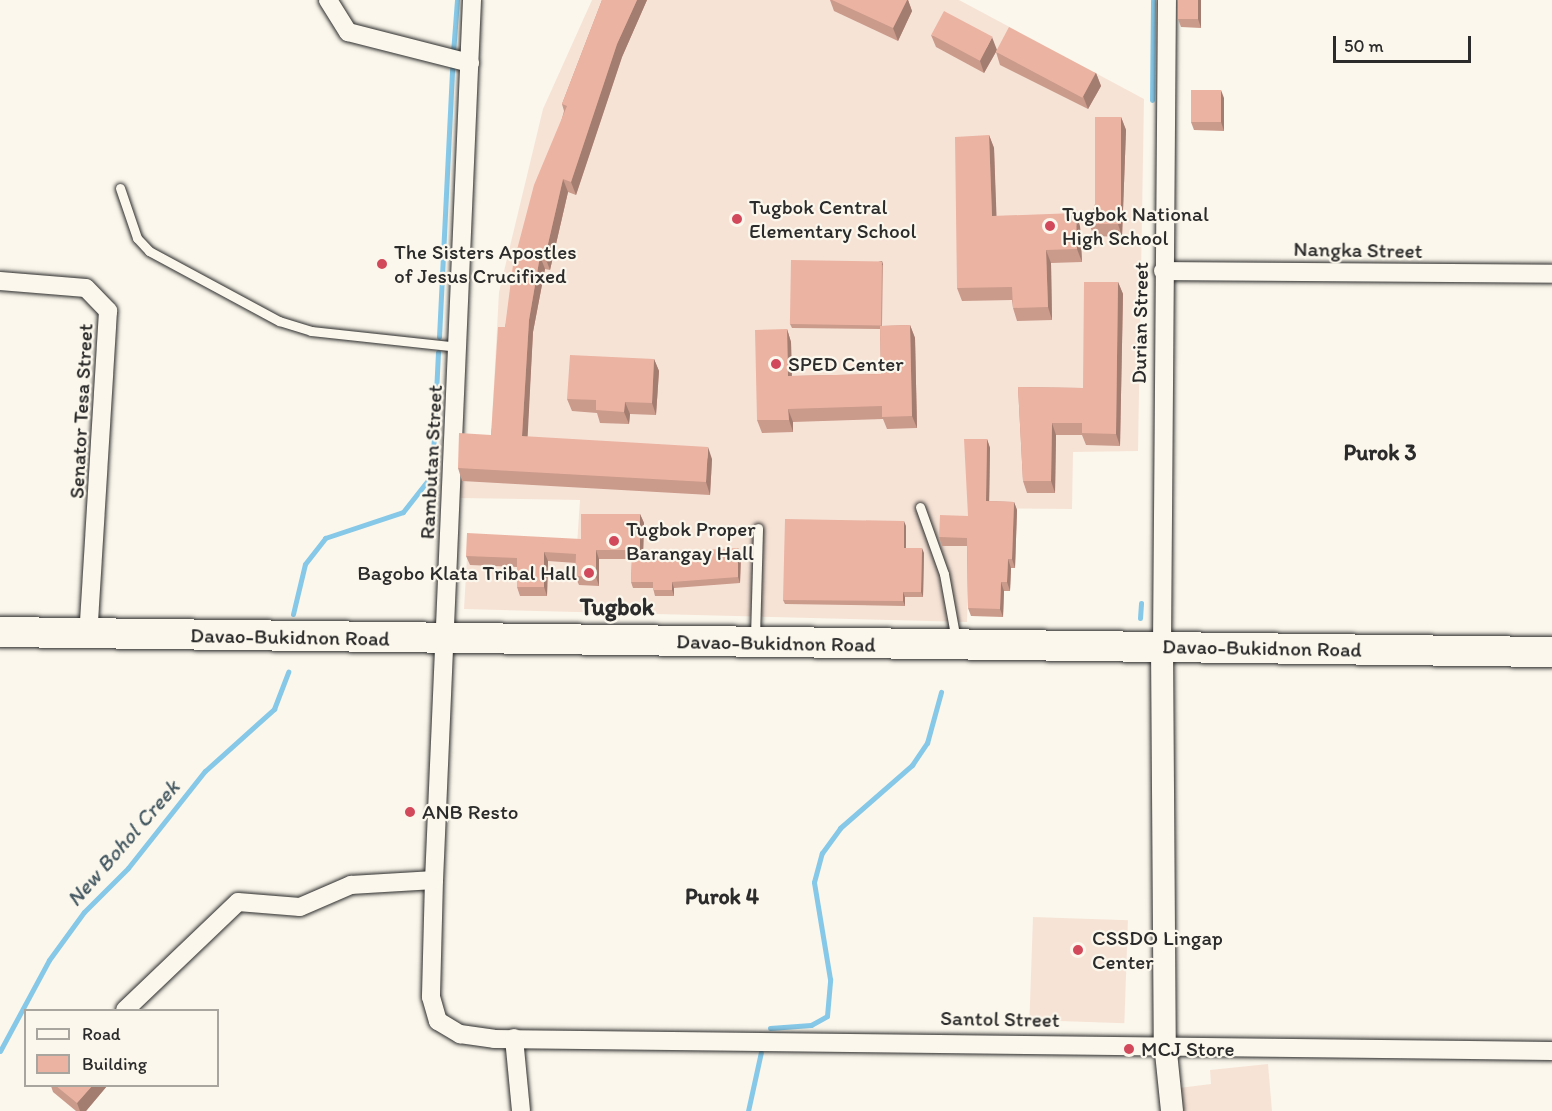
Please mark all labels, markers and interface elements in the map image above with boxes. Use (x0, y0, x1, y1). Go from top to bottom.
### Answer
scale bar (1336, 24, 1474, 62)
text: 50 m (1344, 35, 1384, 57)
place label: Tugbok Central Elementary School (749, 194, 916, 244)
place label: Tugbok National High School (1062, 201, 1209, 251)
marker: Tugbok Central Elementary School (730, 212, 744, 226)
marker: Tugbok National High School (1043, 219, 1057, 233)
street label: Nangka Street (1293, 236, 1423, 264)
place label: The Sisters Apostles of Jesus Crucifixed (394, 239, 576, 289)
marker: The Sisters Apostles of Jesus Crucifixed (375, 257, 389, 271)
street label: Durian Street (1126, 262, 1154, 384)
street label: Senator Tesa Street (64, 323, 98, 499)
place label: SPED Center (788, 351, 904, 377)
marker: SPED Center (769, 357, 783, 371)
street label: Rambutan Street (414, 384, 448, 540)
district label: Purok 3 (1344, 440, 1416, 466)
place label: Tugbok Proper Barangay Hall (626, 516, 756, 566)
marker: Tugbok Proper Barangay Hall (607, 534, 621, 548)
place label: Bagobo Klata Tribal Hall (358, 560, 577, 586)
marker: Bagobo Klata Tribal Hall (582, 566, 596, 580)
district label: Tugbok (580, 593, 654, 621)
street label: Davao-Bukidnon Road (190, 623, 390, 651)
street label: Davao-Bukidnon Road (676, 629, 876, 657)
street label: Davao-Bukidnon Road (1162, 634, 1362, 662)
water label: New Bohol Creek (61, 774, 185, 912)
place label: ANB Resto (422, 799, 518, 825)
marker: ANB Resto (403, 805, 417, 819)
district label: Purok 4 (685, 884, 759, 910)
place label: CSSDO Lingap Center (1092, 925, 1223, 975)
marker: CSSDO Lingap Center (1069, 941, 1087, 959)
street label: Santol Street (940, 1005, 1060, 1033)
legend (24, 1009, 219, 1087)
text: Road (82, 1023, 121, 1045)
place label: MCJ Store (1141, 1036, 1234, 1062)
marker: MCJ Store (1122, 1042, 1136, 1056)
text: Building (82, 1053, 147, 1075)

